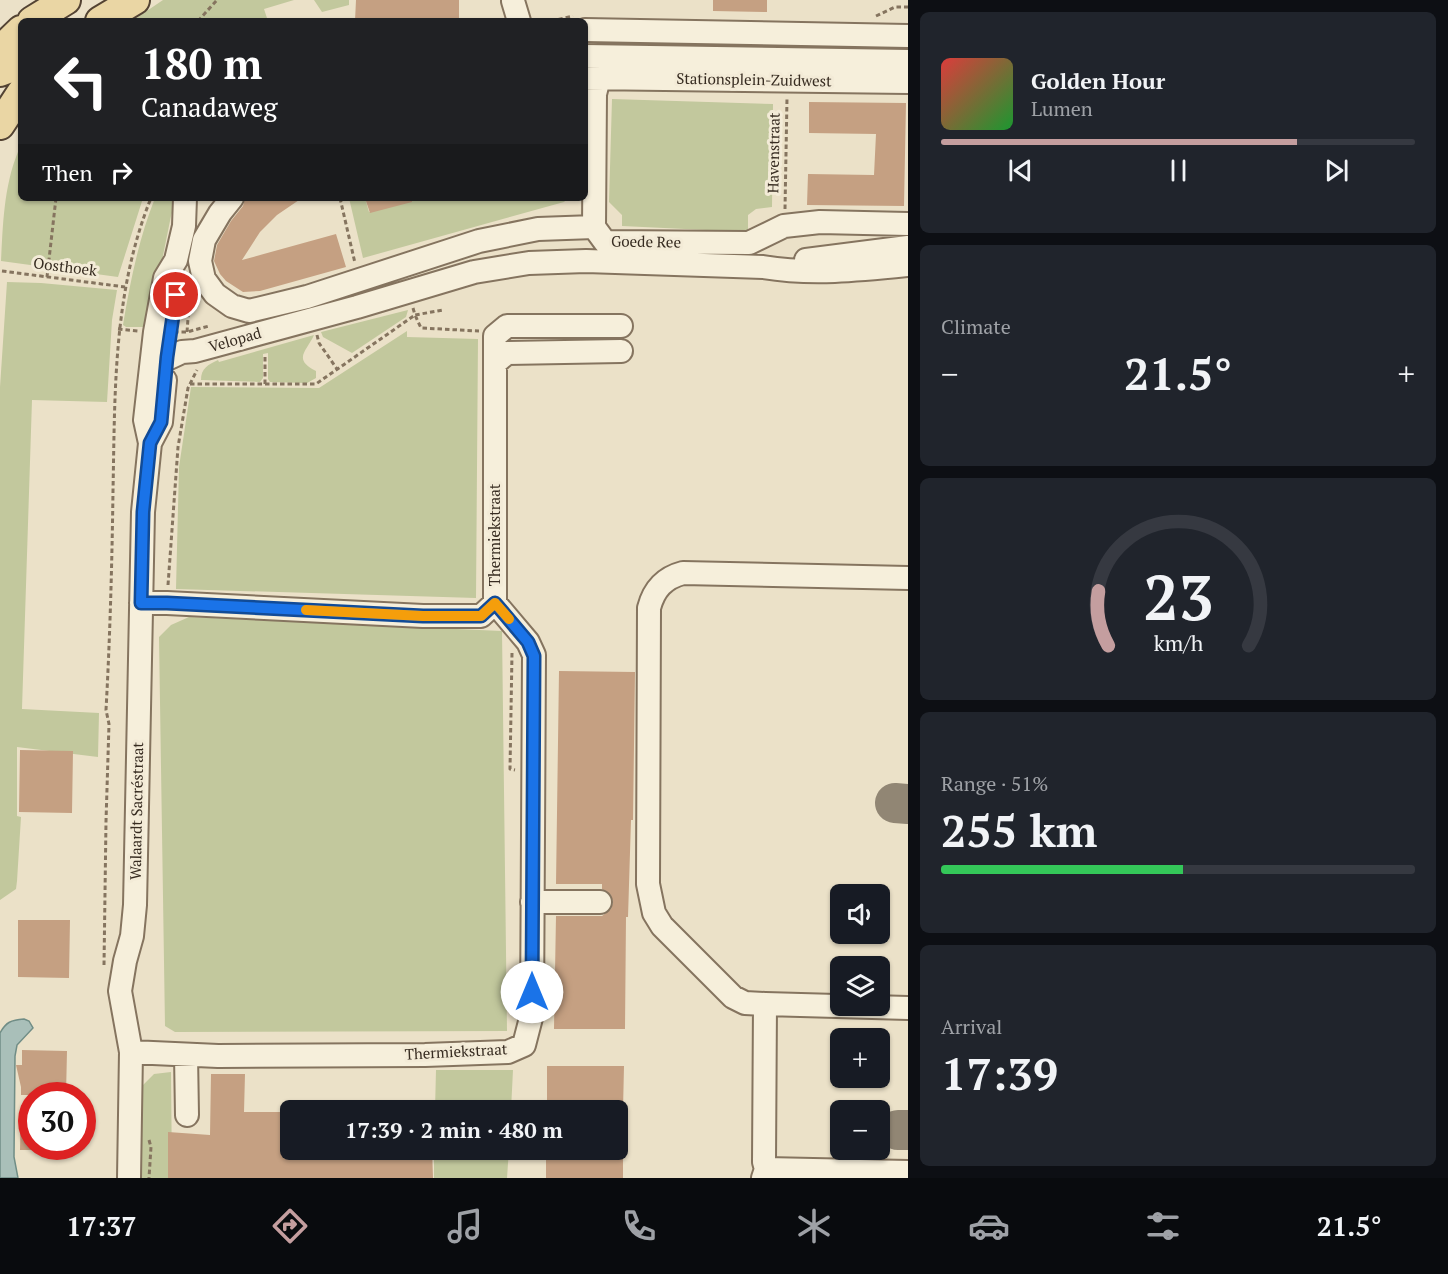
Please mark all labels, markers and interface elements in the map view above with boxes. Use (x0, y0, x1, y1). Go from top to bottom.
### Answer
text: 180 m (141, 35, 262, 91)
icon: left (42, 42, 120, 120)
text: Golden Hour (1031, 66, 1165, 95)
street label: Stationsplein-Zuidwest (676, 68, 832, 90)
text: Canadaweg (141, 89, 277, 125)
text: Lumen (1031, 95, 1093, 122)
street label: Havenstraat (762, 112, 784, 194)
icon: previous (1004, 154, 1037, 187)
icon: pause (1162, 154, 1195, 187)
icon: next (1320, 154, 1353, 187)
icon: right (105, 156, 138, 189)
text: Then (42, 158, 93, 187)
street label: Goede Ree (611, 230, 681, 252)
street label: Oosthoek (32, 252, 98, 280)
pin (150, 269, 201, 320)
icon: arrive (159, 278, 192, 311)
text: Climate (941, 313, 1011, 340)
street label: Velopad (206, 322, 263, 356)
text: 21.5° (1124, 343, 1232, 403)
text: − (941, 352, 959, 395)
text: + (1397, 352, 1415, 395)
street label: Thermiekstraat (484, 483, 504, 586)
text: 23 (1143, 555, 1213, 638)
text: km/h (1153, 629, 1203, 657)
street label: Walaardt Sacréstraat (125, 741, 147, 880)
text: Range · 51% (941, 770, 1048, 797)
text: 255 km (941, 800, 1097, 860)
map controls (830, 884, 890, 1160)
button: sound (830, 884, 890, 944)
button: layers (830, 956, 890, 1016)
position arrow (500, 960, 564, 1024)
text: Arrival (941, 1013, 1002, 1040)
button: + (830, 1028, 890, 1088)
street label: Thermiekstraat (404, 1038, 508, 1064)
text: 17:39 (941, 1043, 1058, 1103)
speed limit sign: 30 (18, 1082, 96, 1160)
button: − (830, 1100, 890, 1160)
text: 17:39 · 2 min · 480 m (345, 1115, 563, 1144)
icon: directions (269, 1205, 311, 1247)
icon: music (444, 1205, 486, 1247)
icon: phone (618, 1205, 660, 1247)
icon: climate (793, 1205, 835, 1247)
icon: car (968, 1205, 1010, 1247)
icon: filters (1142, 1205, 1184, 1247)
text: 17:37 (66, 1208, 137, 1244)
text: 21.5° (1317, 1208, 1382, 1244)

